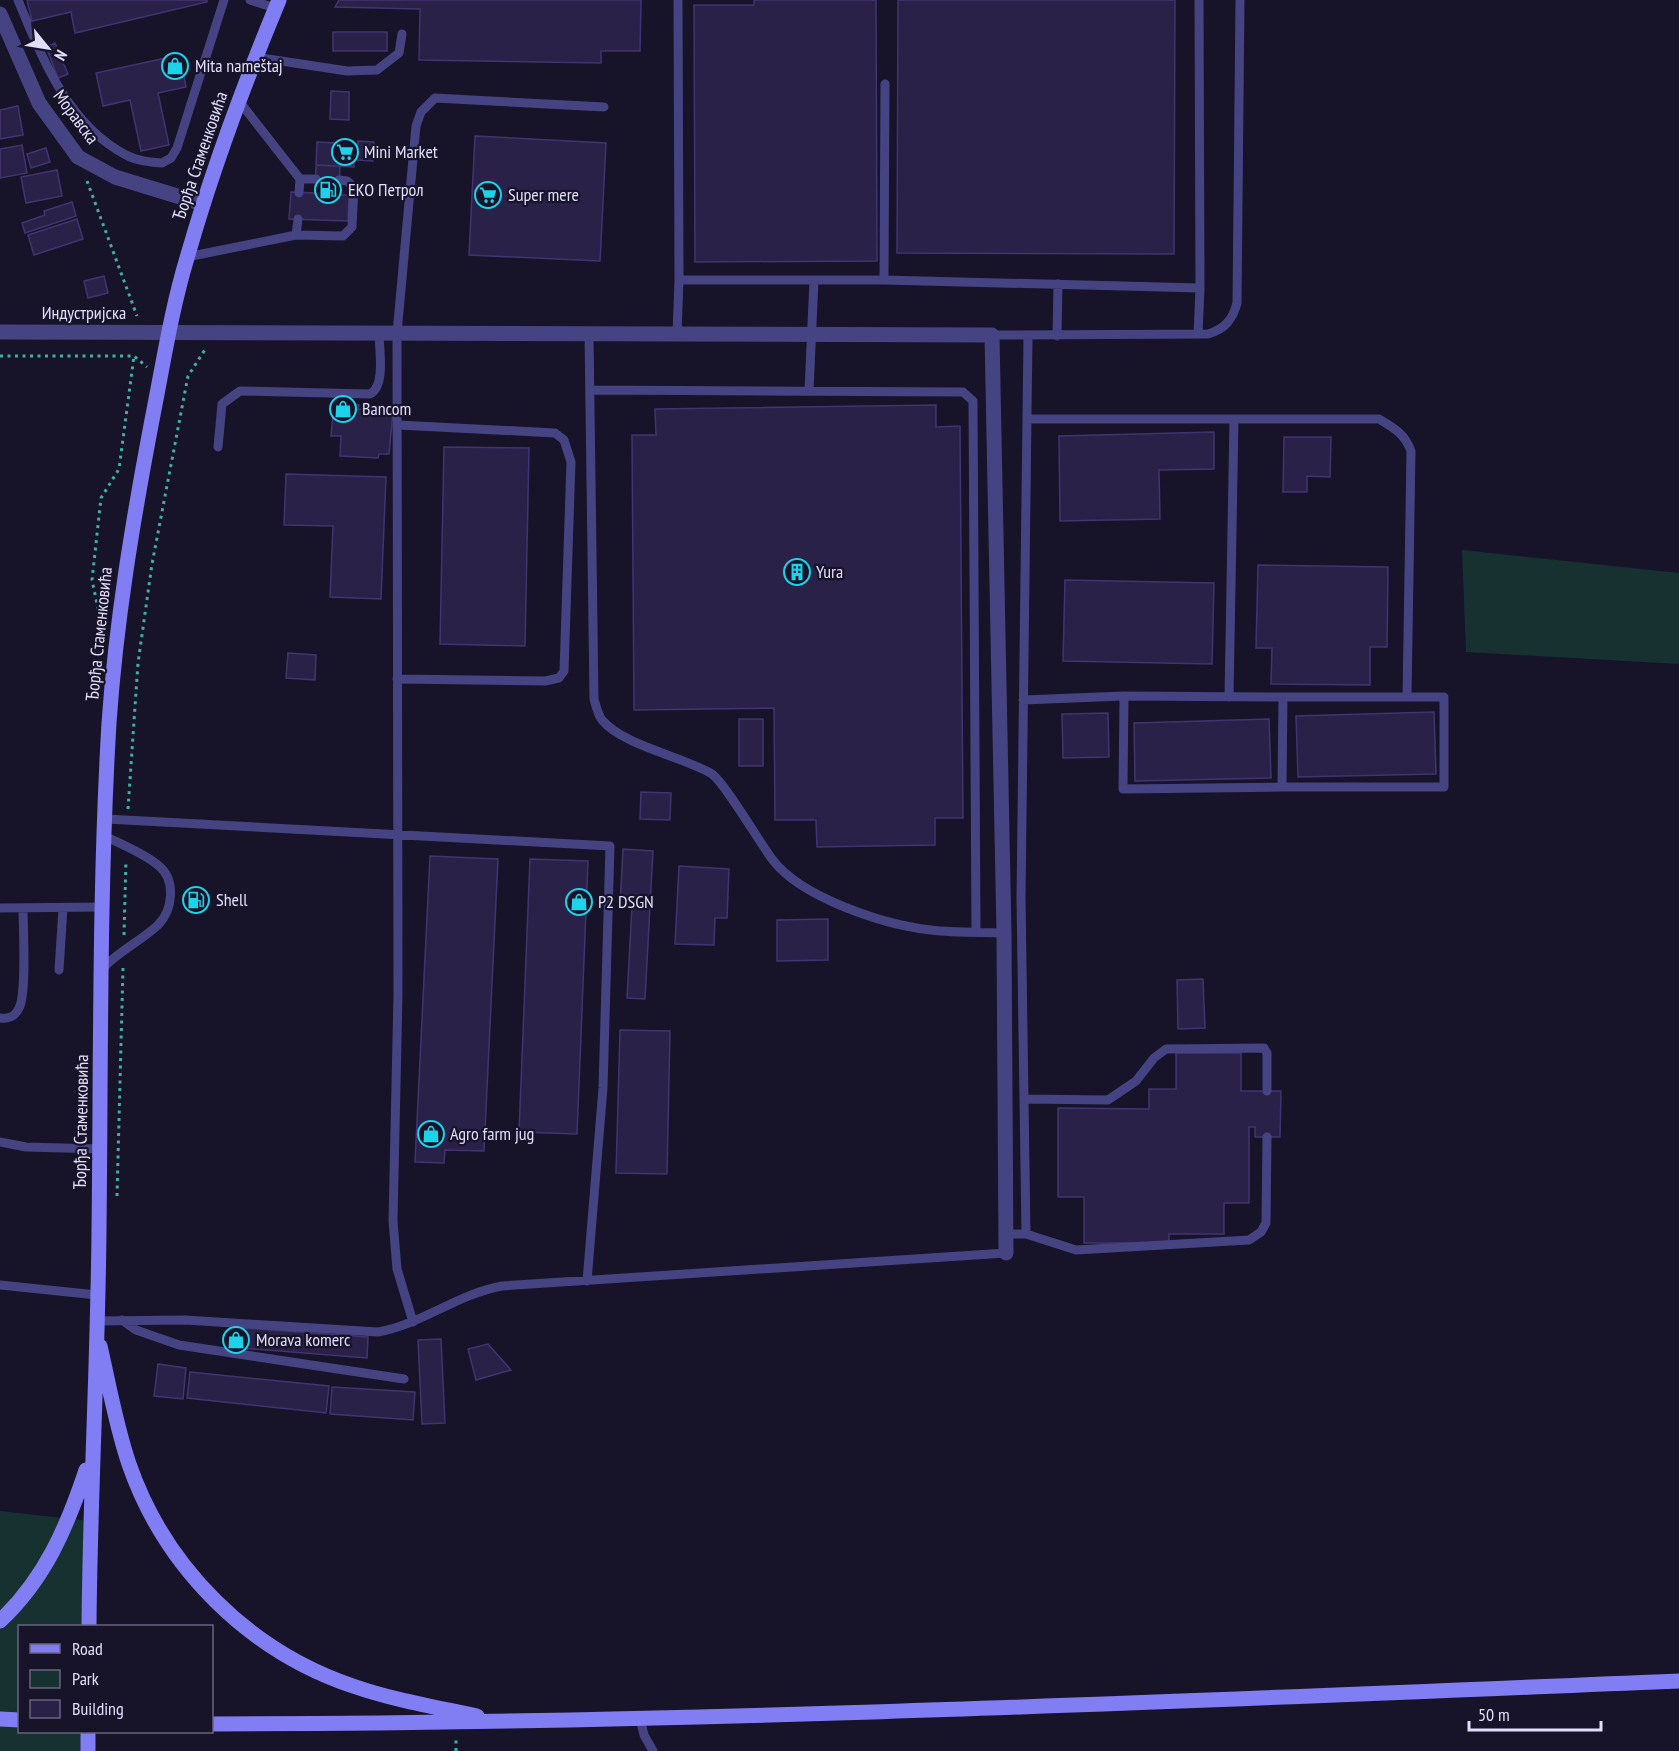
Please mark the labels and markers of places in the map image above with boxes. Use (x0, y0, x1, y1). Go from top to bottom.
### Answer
shop icon: Mita nameštaj (160, 51, 190, 81)
place label: Mita nameštaj (195, 54, 283, 77)
supermarket icon: Mini Market (330, 137, 360, 167)
place label: Mini Market (364, 140, 438, 163)
fuel station icon: ЕКО Петрол (313, 175, 343, 205)
place label: ЕКО Петрол (348, 178, 424, 201)
supermarket icon: Super mere (473, 180, 503, 210)
place label: Super mere (508, 183, 579, 206)
shop icon: Bancom (328, 394, 358, 424)
place label: Bancom (362, 397, 411, 420)
building icon: Yura (782, 557, 812, 587)
place label: Yura (816, 560, 843, 583)
fuel station icon: Shell (181, 885, 211, 915)
shop icon: P2 DSGN (564, 887, 594, 917)
place label: Shell (216, 888, 248, 911)
place label: P2 DSGN (598, 890, 654, 913)
shop icon: Agro farm jug (416, 1119, 446, 1149)
place label: Agro farm jug (450, 1122, 534, 1145)
shop icon: Morava komerc (221, 1325, 251, 1355)
place label: Morava komerc (256, 1328, 351, 1351)

